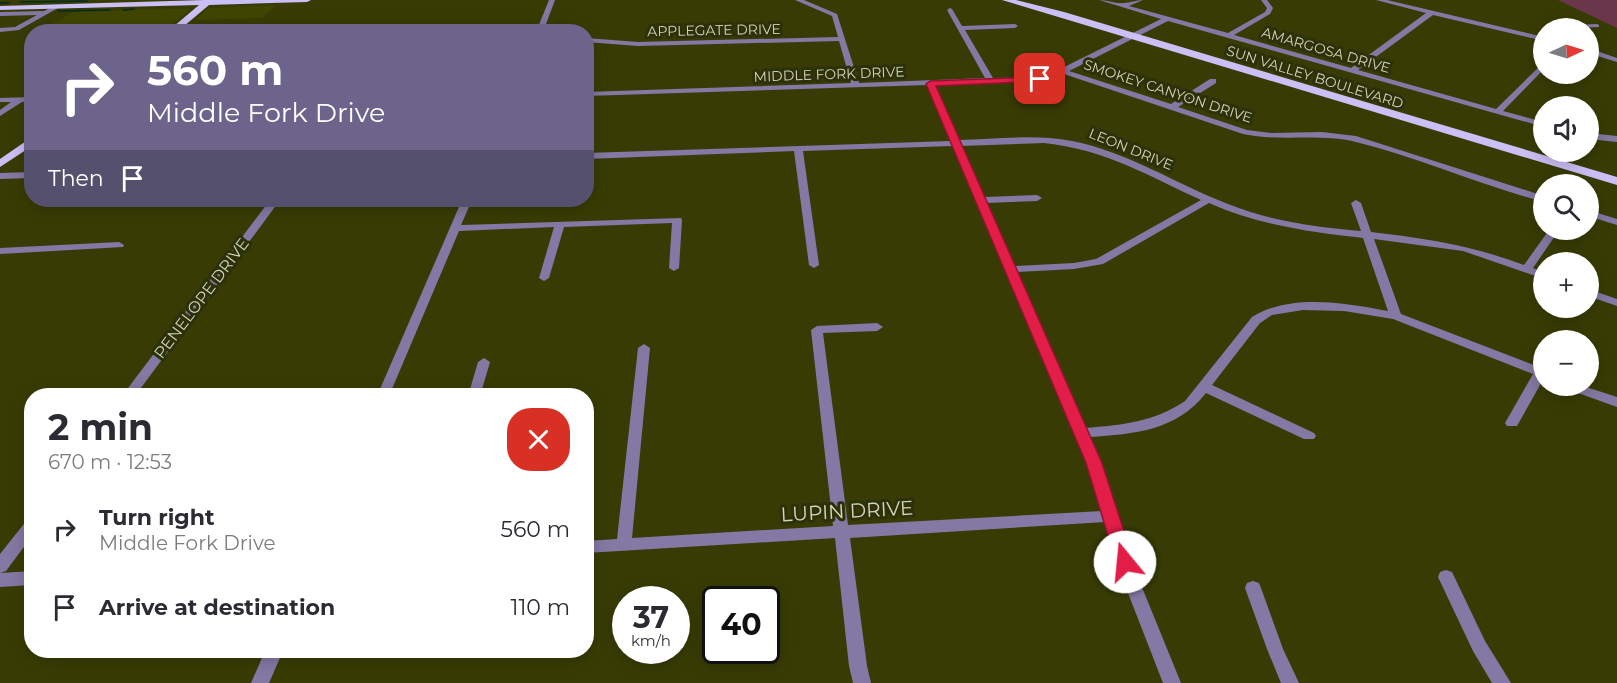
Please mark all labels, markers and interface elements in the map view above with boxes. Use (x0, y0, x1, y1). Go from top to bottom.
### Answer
north arrow (1533, 18, 1599, 84)
map controls (1533, 18, 1599, 396)
street label: APPLEGATE DRIVE (647, 20, 781, 40)
street label: AMARGOSA DRIVE (1260, 23, 1392, 77)
street label: SUN VALLEY BOULEVARD (1224, 41, 1406, 113)
text: 560 m (147, 44, 283, 96)
icon: right (48, 48, 126, 126)
pin (1014, 53, 1065, 104)
street label: SMOKEY CANYON DRIVE (1081, 55, 1255, 127)
street label: MIDDLE FORK DRIVE (753, 62, 905, 86)
icon: arrive (1023, 62, 1056, 95)
text: Middle Fork Drive (147, 96, 385, 129)
button: sound (1533, 96, 1599, 162)
street label: LEON DRIVE (1086, 124, 1176, 174)
icon: arrive (116, 162, 149, 195)
text: Then (48, 165, 104, 192)
button: search (1533, 174, 1599, 240)
street label: PENELOPE DRIVE (150, 234, 253, 362)
button: + (1533, 252, 1599, 318)
button: − (1533, 330, 1599, 396)
text: 2 min (48, 405, 153, 449)
button: close (507, 408, 570, 471)
text: 670 m · 12:53 (48, 450, 172, 474)
street label: LUPIN DRIVE (780, 496, 914, 526)
text: Turn right (99, 504, 214, 531)
icon: right (48, 513, 81, 546)
text: 560 m (500, 516, 570, 543)
position arrow (1093, 530, 1157, 594)
text: Middle Fork Drive (99, 531, 276, 555)
speed limit sign: 40 (702, 586, 780, 664)
icon: arrive (48, 591, 81, 624)
text: Arrive at destination (99, 594, 335, 621)
text: 110 m (510, 594, 570, 621)
text: 37 (633, 599, 669, 636)
text: km/h (631, 631, 671, 650)

